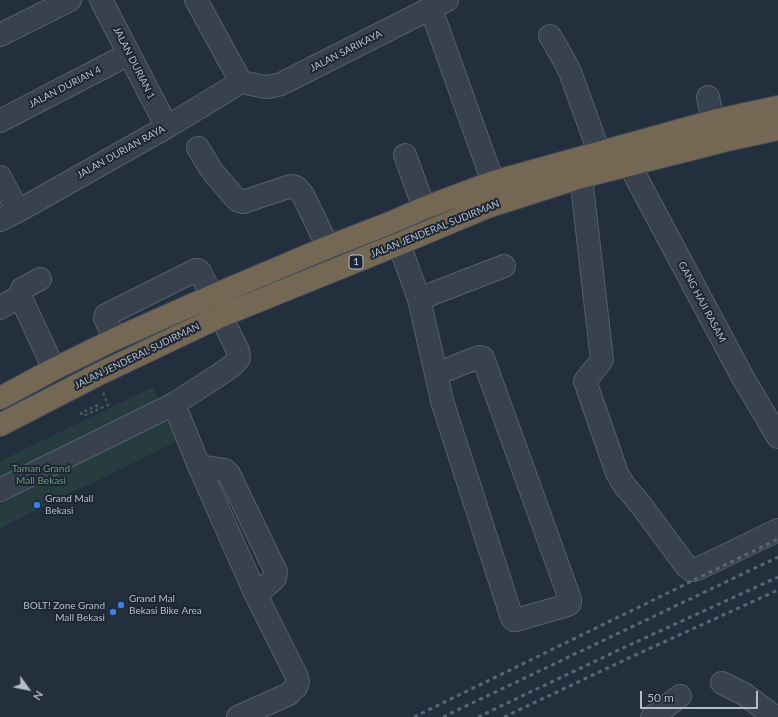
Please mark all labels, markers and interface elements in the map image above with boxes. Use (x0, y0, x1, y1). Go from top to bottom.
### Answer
street label: JALAN DURIAN 1 (111, 25, 157, 101)
street label: JALAN SARIKAYA (308, 28, 384, 74)
street label: JALAN DURIAN 4 (27, 64, 103, 110)
street label: JALAN DURIAN RAYA (75, 123, 167, 181)
street label: JALAN JENDERAL SUDIRMAN (369, 198, 501, 260)
road number: 1 (349, 255, 363, 269)
street label: GANG HAJI RASAM (676, 259, 728, 345)
street label: JALAN JENDERAL SUDIRMAN (72, 320, 202, 392)
park label: Taman Grand Mall Bekasi (12, 463, 70, 486)
place label: Grand Mall Bekasi (45, 493, 93, 516)
marker: Grand Mall Bekasi (32, 500, 42, 510)
place label: Grand Mal Bekasi Bike Area (129, 593, 202, 616)
place label: BOLT! Zone Grand Mall Bekasi (23, 600, 105, 624)
marker: Grand Mal Bekasi Bike Area (116, 600, 126, 610)
marker: BOLT! Zone Grand Mall Bekasi (108, 607, 118, 617)
north arrow (8, 669, 48, 709)
scale bar (642, 683, 760, 709)
text: N (31, 689, 46, 703)
text: 50 m (647, 690, 674, 705)

